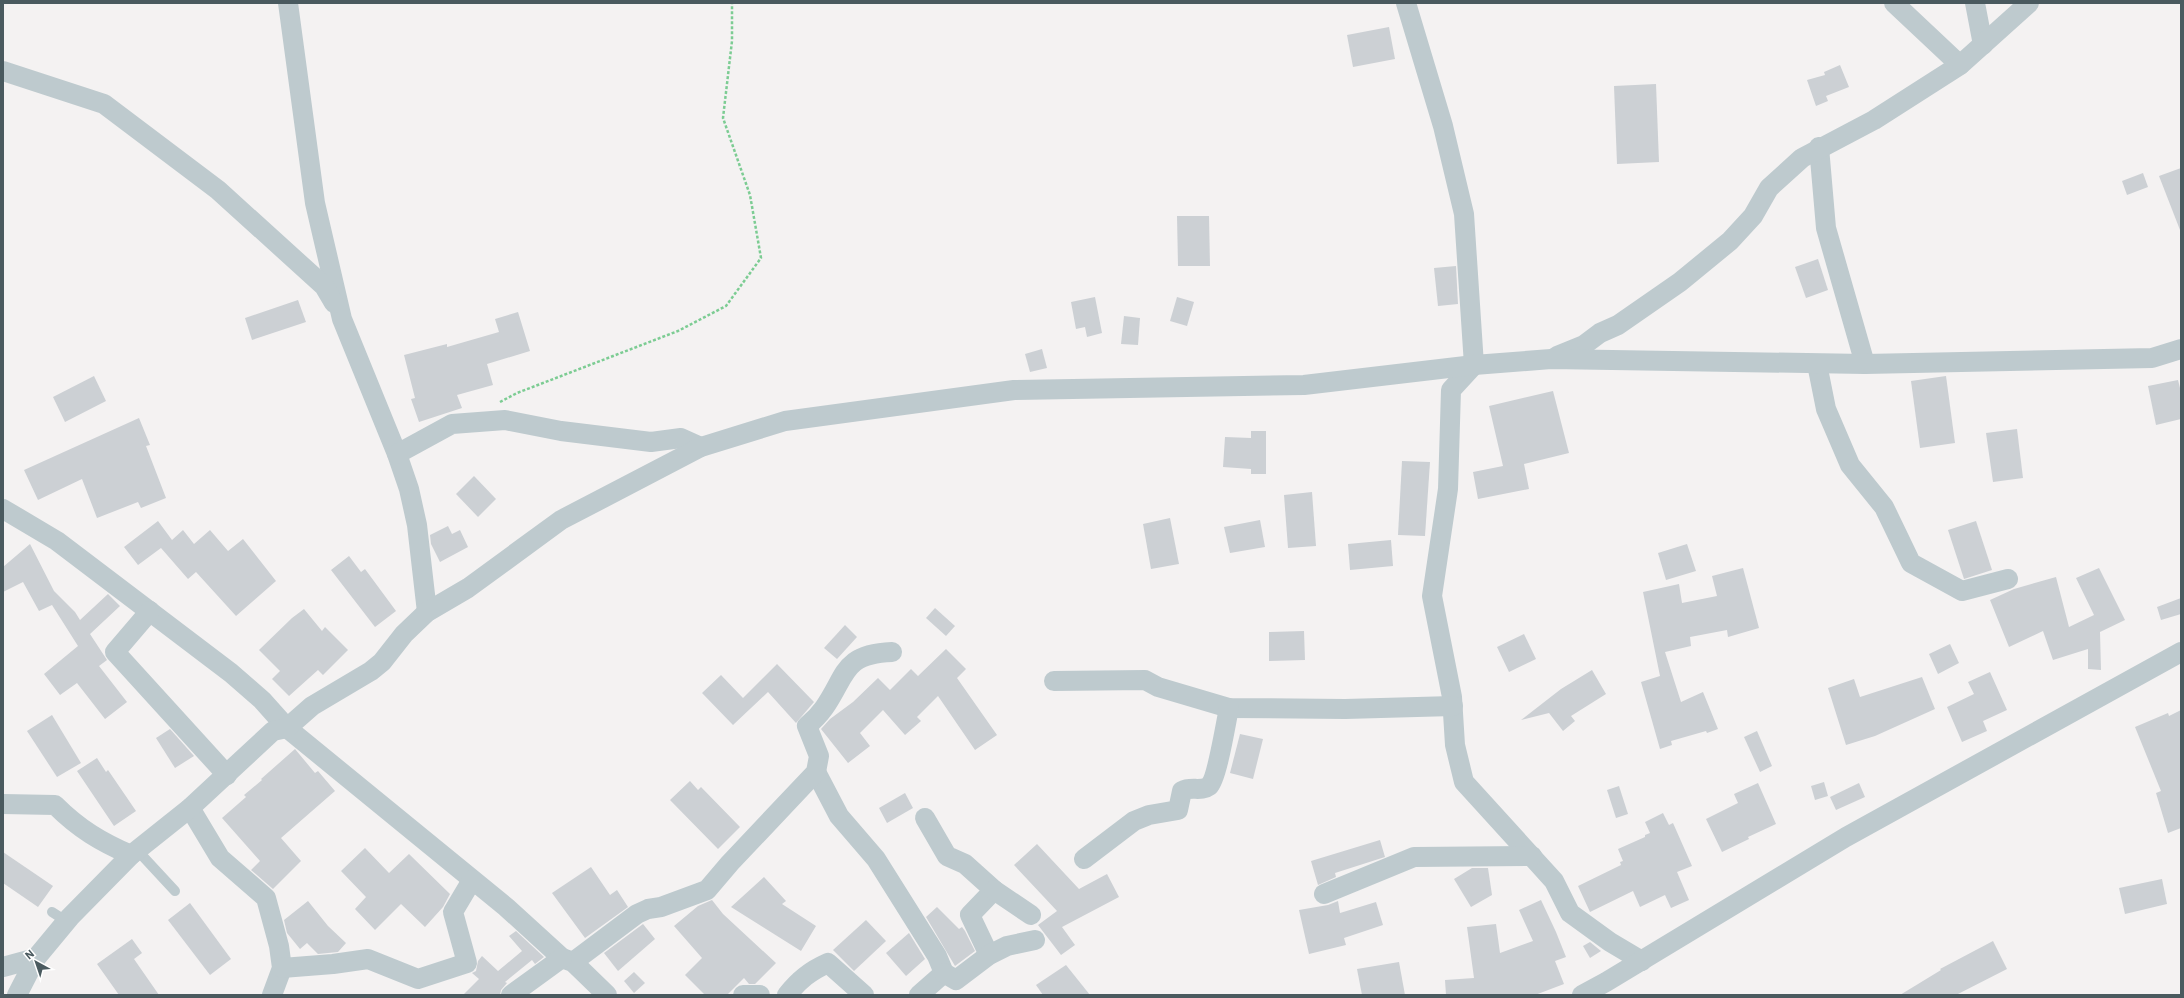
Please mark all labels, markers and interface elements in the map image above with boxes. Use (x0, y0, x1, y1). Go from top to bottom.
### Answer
north arrow (16, 942, 56, 982)
text: N (22, 946, 37, 962)

